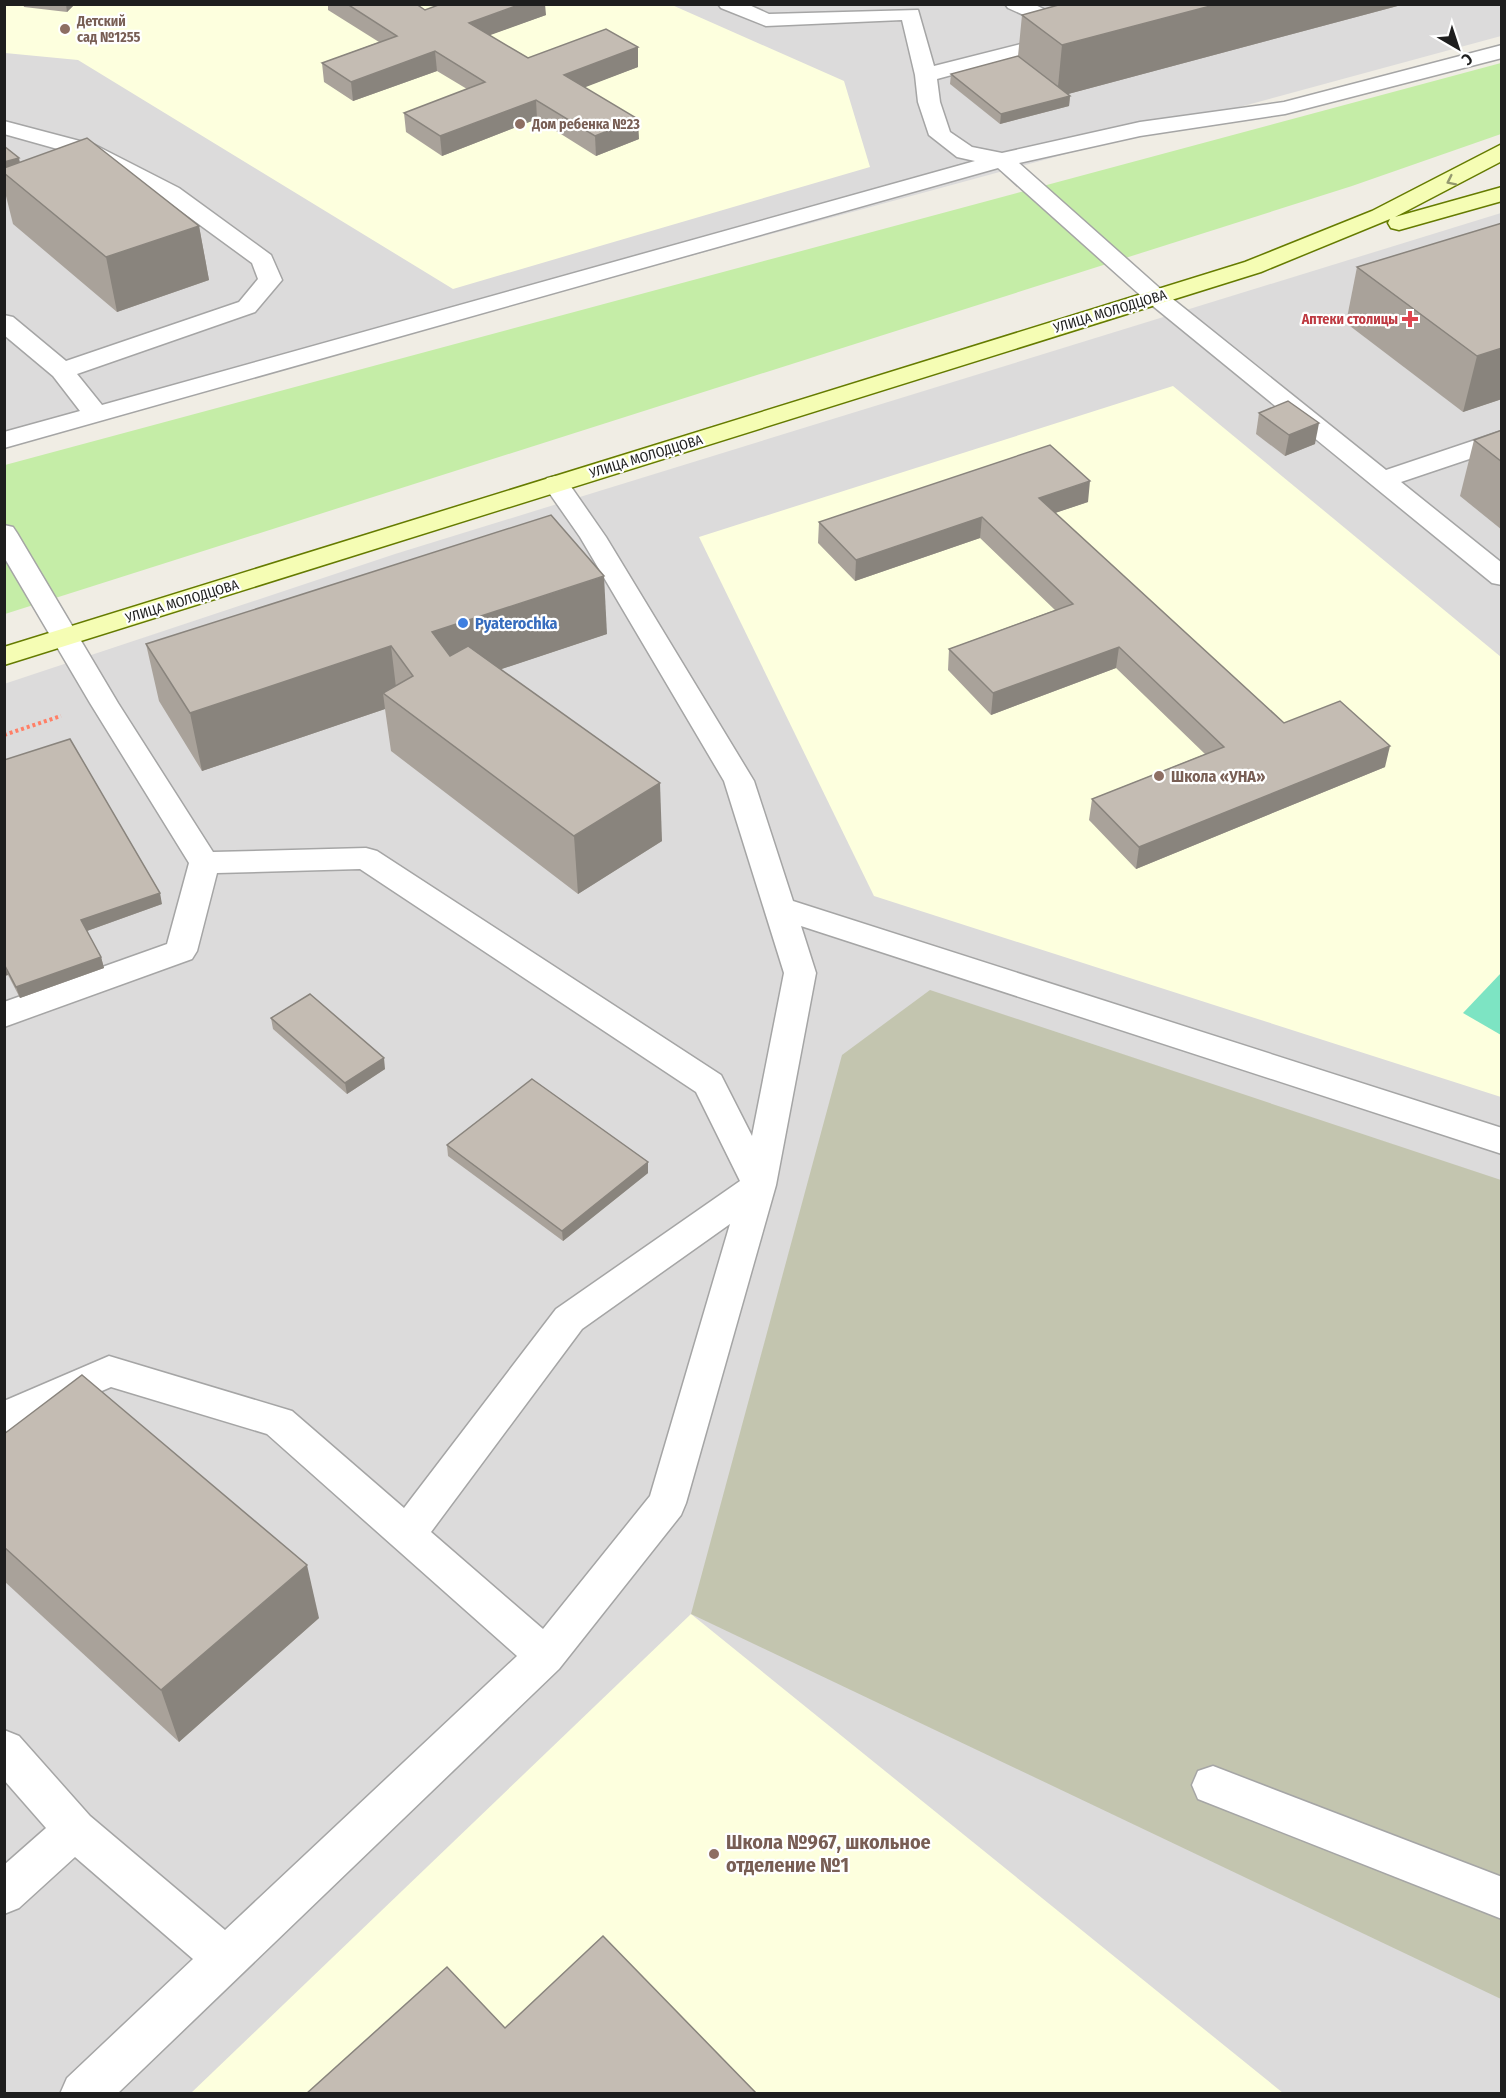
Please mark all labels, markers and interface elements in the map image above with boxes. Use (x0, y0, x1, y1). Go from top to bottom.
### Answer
place label: Детский сад №1255 (76, 13, 140, 46)
north arrow (1428, 18, 1488, 78)
marker: Детский сад №1255 (58, 22, 72, 36)
text: С (1457, 49, 1476, 70)
place label: Дом ребенка №23 (531, 116, 640, 133)
marker: Дом ребенка №23 (513, 117, 527, 131)
one-way arrow (1446, 173, 1457, 185)
street label: УЛИЦА МОЛОДЦОВА (1051, 286, 1169, 337)
place label: Аптеки столицы (1301, 311, 1398, 328)
marker: Аптеки столицы (1403, 312, 1417, 326)
street label: УЛИЦА МОЛОДЦОВА (587, 431, 705, 482)
street label: УЛИЦА МОЛОДЦОВА (123, 576, 241, 627)
place label: Pyaterochka (475, 614, 558, 633)
marker: Pyaterochka (456, 616, 470, 630)
place label: Школа «УНА» (1171, 767, 1265, 786)
marker: Школа «УНА» (1152, 769, 1166, 783)
place label: Школа №967, школьное отделение №1 (726, 1830, 931, 1877)
marker: Школа №967, школьное отделение №1 (707, 1847, 721, 1861)

